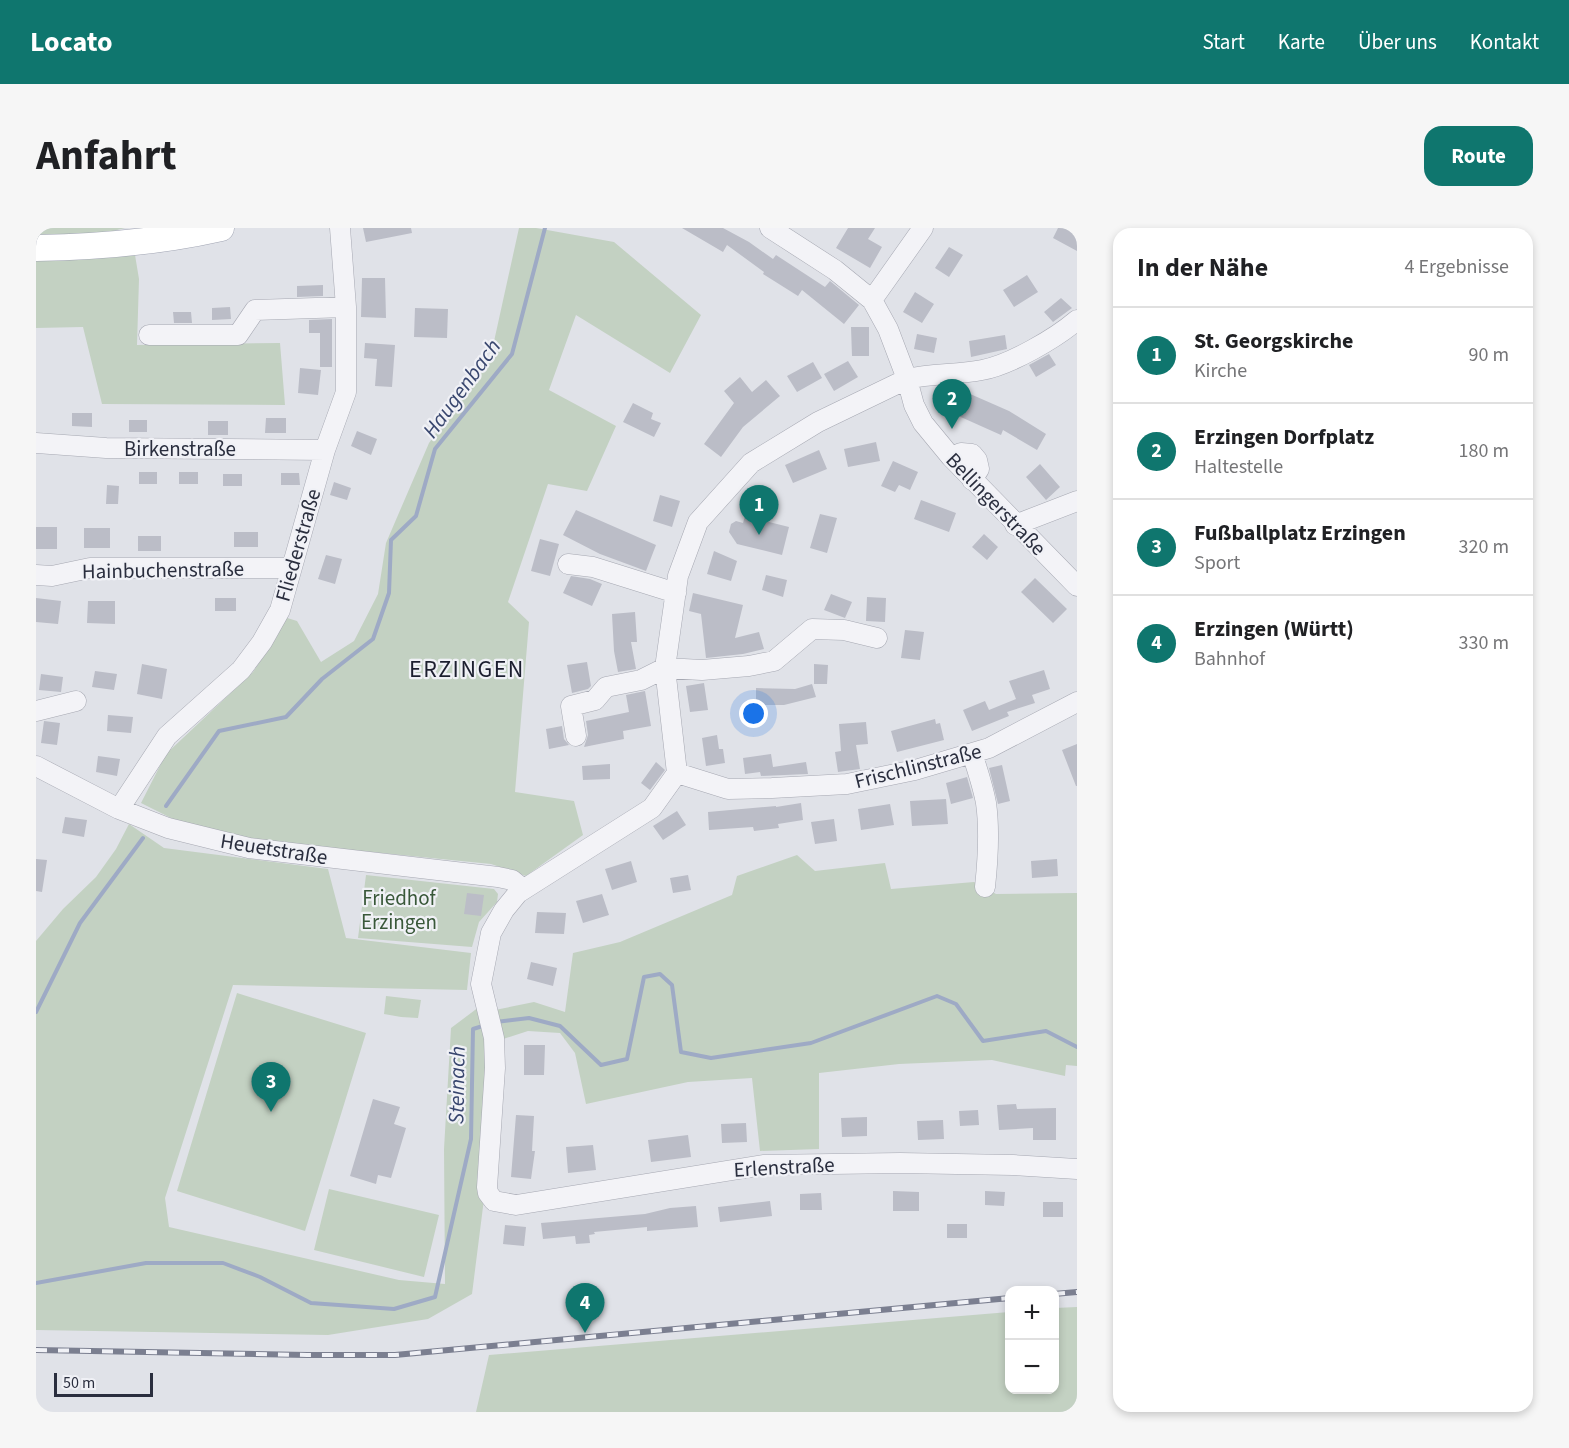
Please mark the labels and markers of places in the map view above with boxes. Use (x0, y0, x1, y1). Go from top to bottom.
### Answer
pin: 2 (932, 380, 972, 429)
pin: 1 (740, 486, 778, 535)
pin: 3 (252, 1062, 290, 1112)
pin: 4 (566, 1284, 604, 1333)

